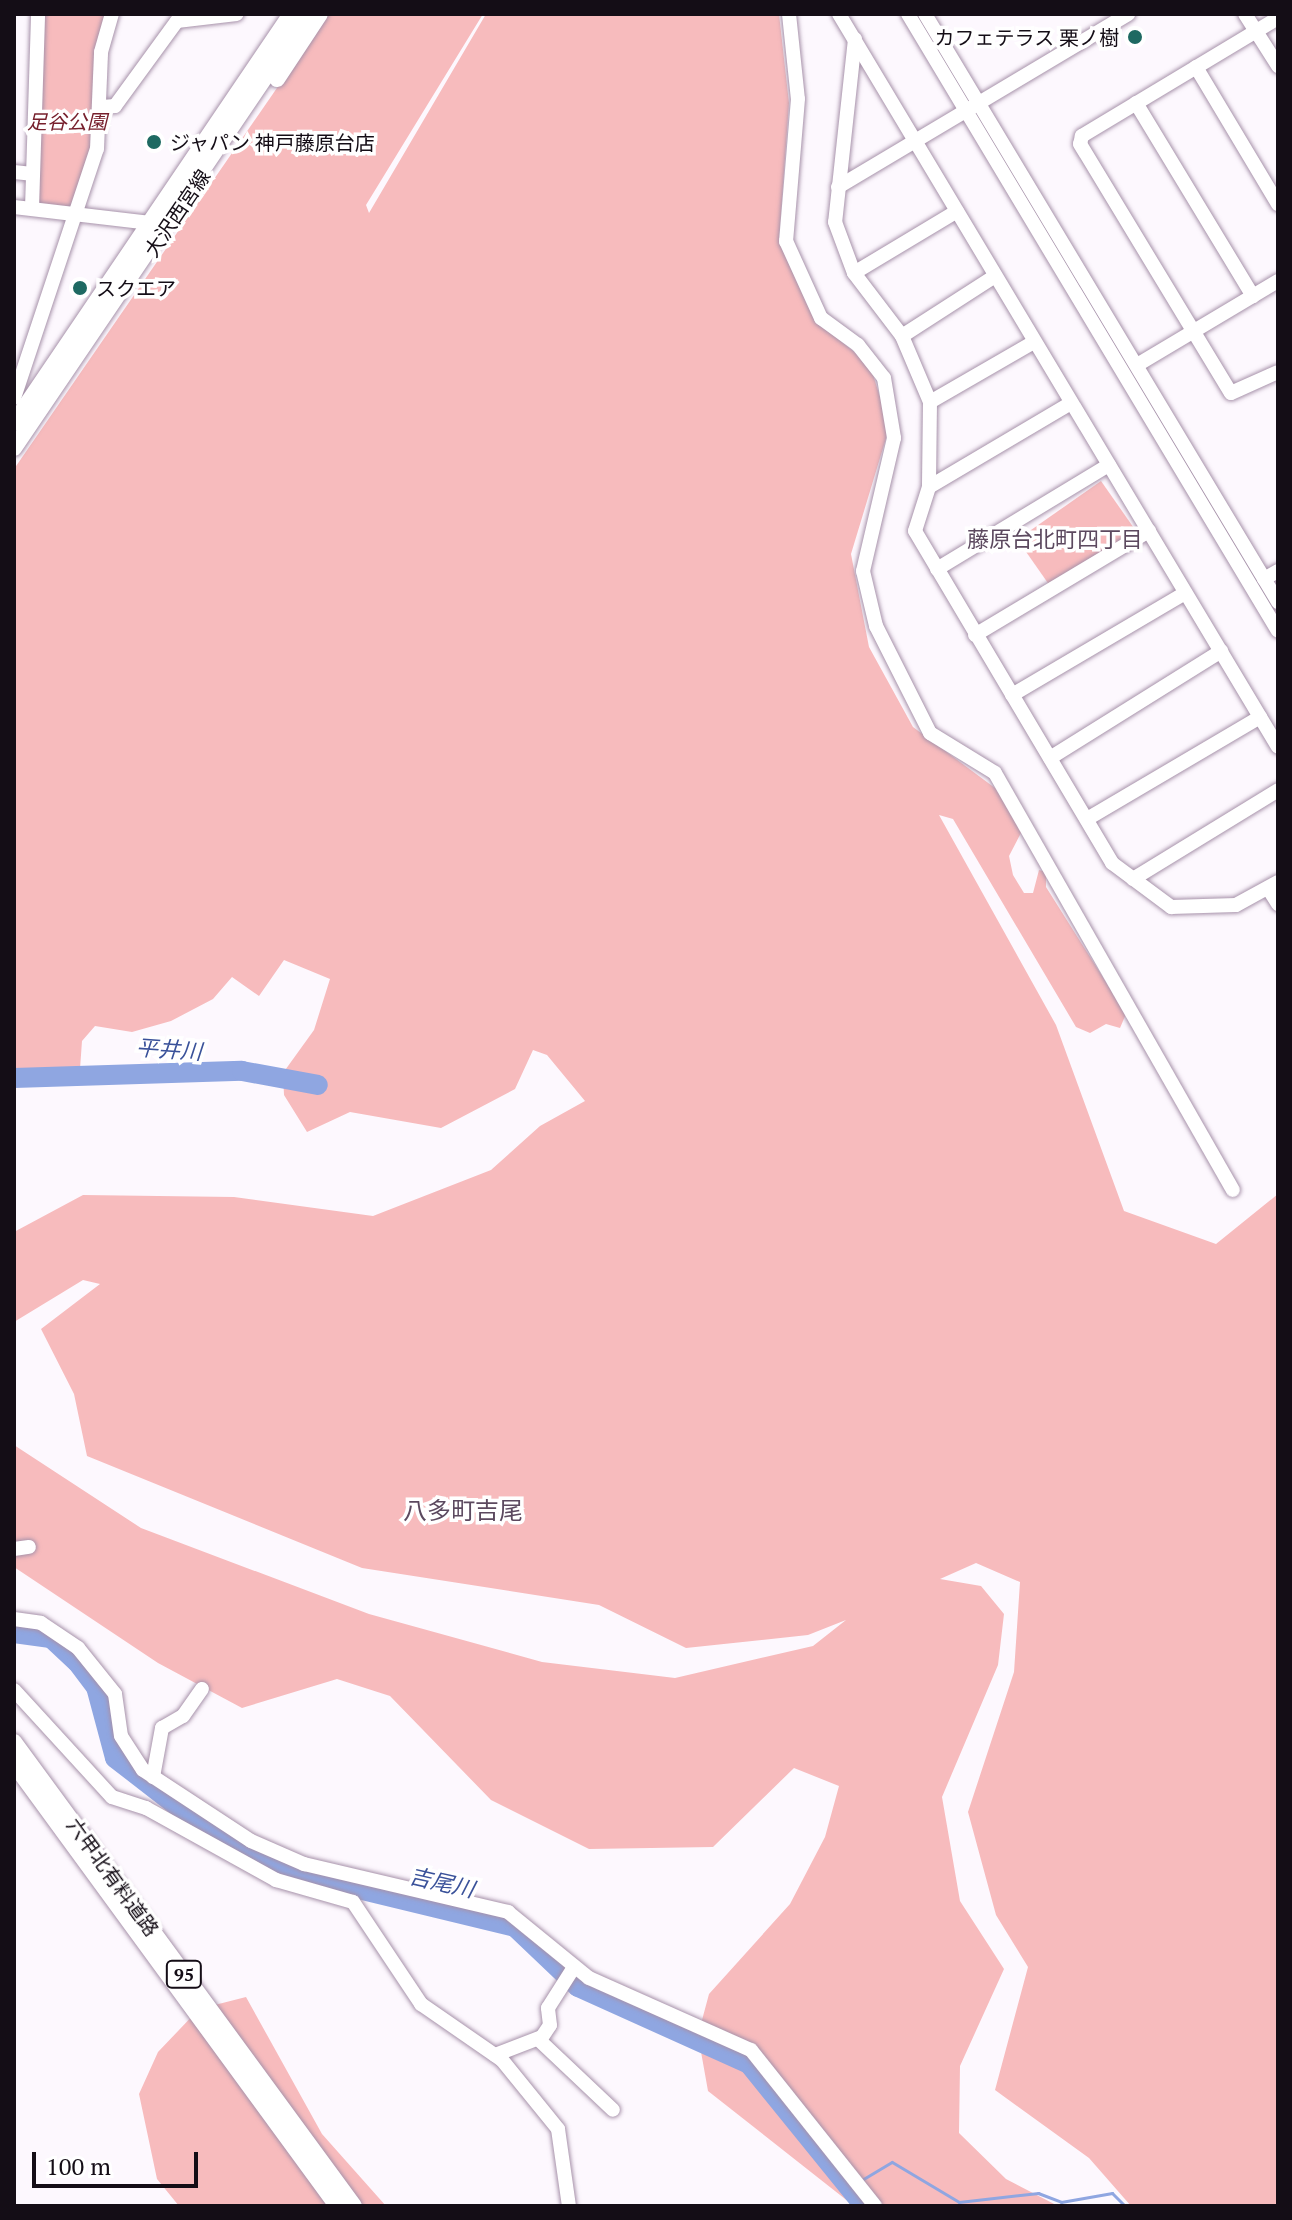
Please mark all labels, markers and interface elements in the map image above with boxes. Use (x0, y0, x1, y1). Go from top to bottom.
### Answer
place label: カフェテラス 栗ノ樹 (934, 25, 1119, 49)
marker: カフェテラス 栗ノ樹 (1126, 28, 1144, 46)
park label: 足谷公園 (27, 109, 107, 133)
place label: ジャパン 神戸藤原台店 (170, 130, 375, 154)
marker: ジャパン 神戸藤原台店 (145, 133, 163, 151)
street label: 大沢西宮線 (139, 165, 215, 261)
place label: スクエア (96, 276, 176, 300)
marker: スクエア (71, 279, 89, 297)
district label: 藤原台北町四丁目 (967, 526, 1143, 552)
water label: 平井川 (135, 1034, 203, 1064)
district label: 八多町吉尾 (403, 1497, 523, 1525)
street label: 六甲北有料道路 (62, 1813, 164, 1941)
water label: 吉尾川 (407, 1862, 477, 1902)
road number: 95 (164, 1960, 204, 1988)
scale bar (36, 2136, 202, 2186)
text: 100 m (46, 2150, 111, 2182)

